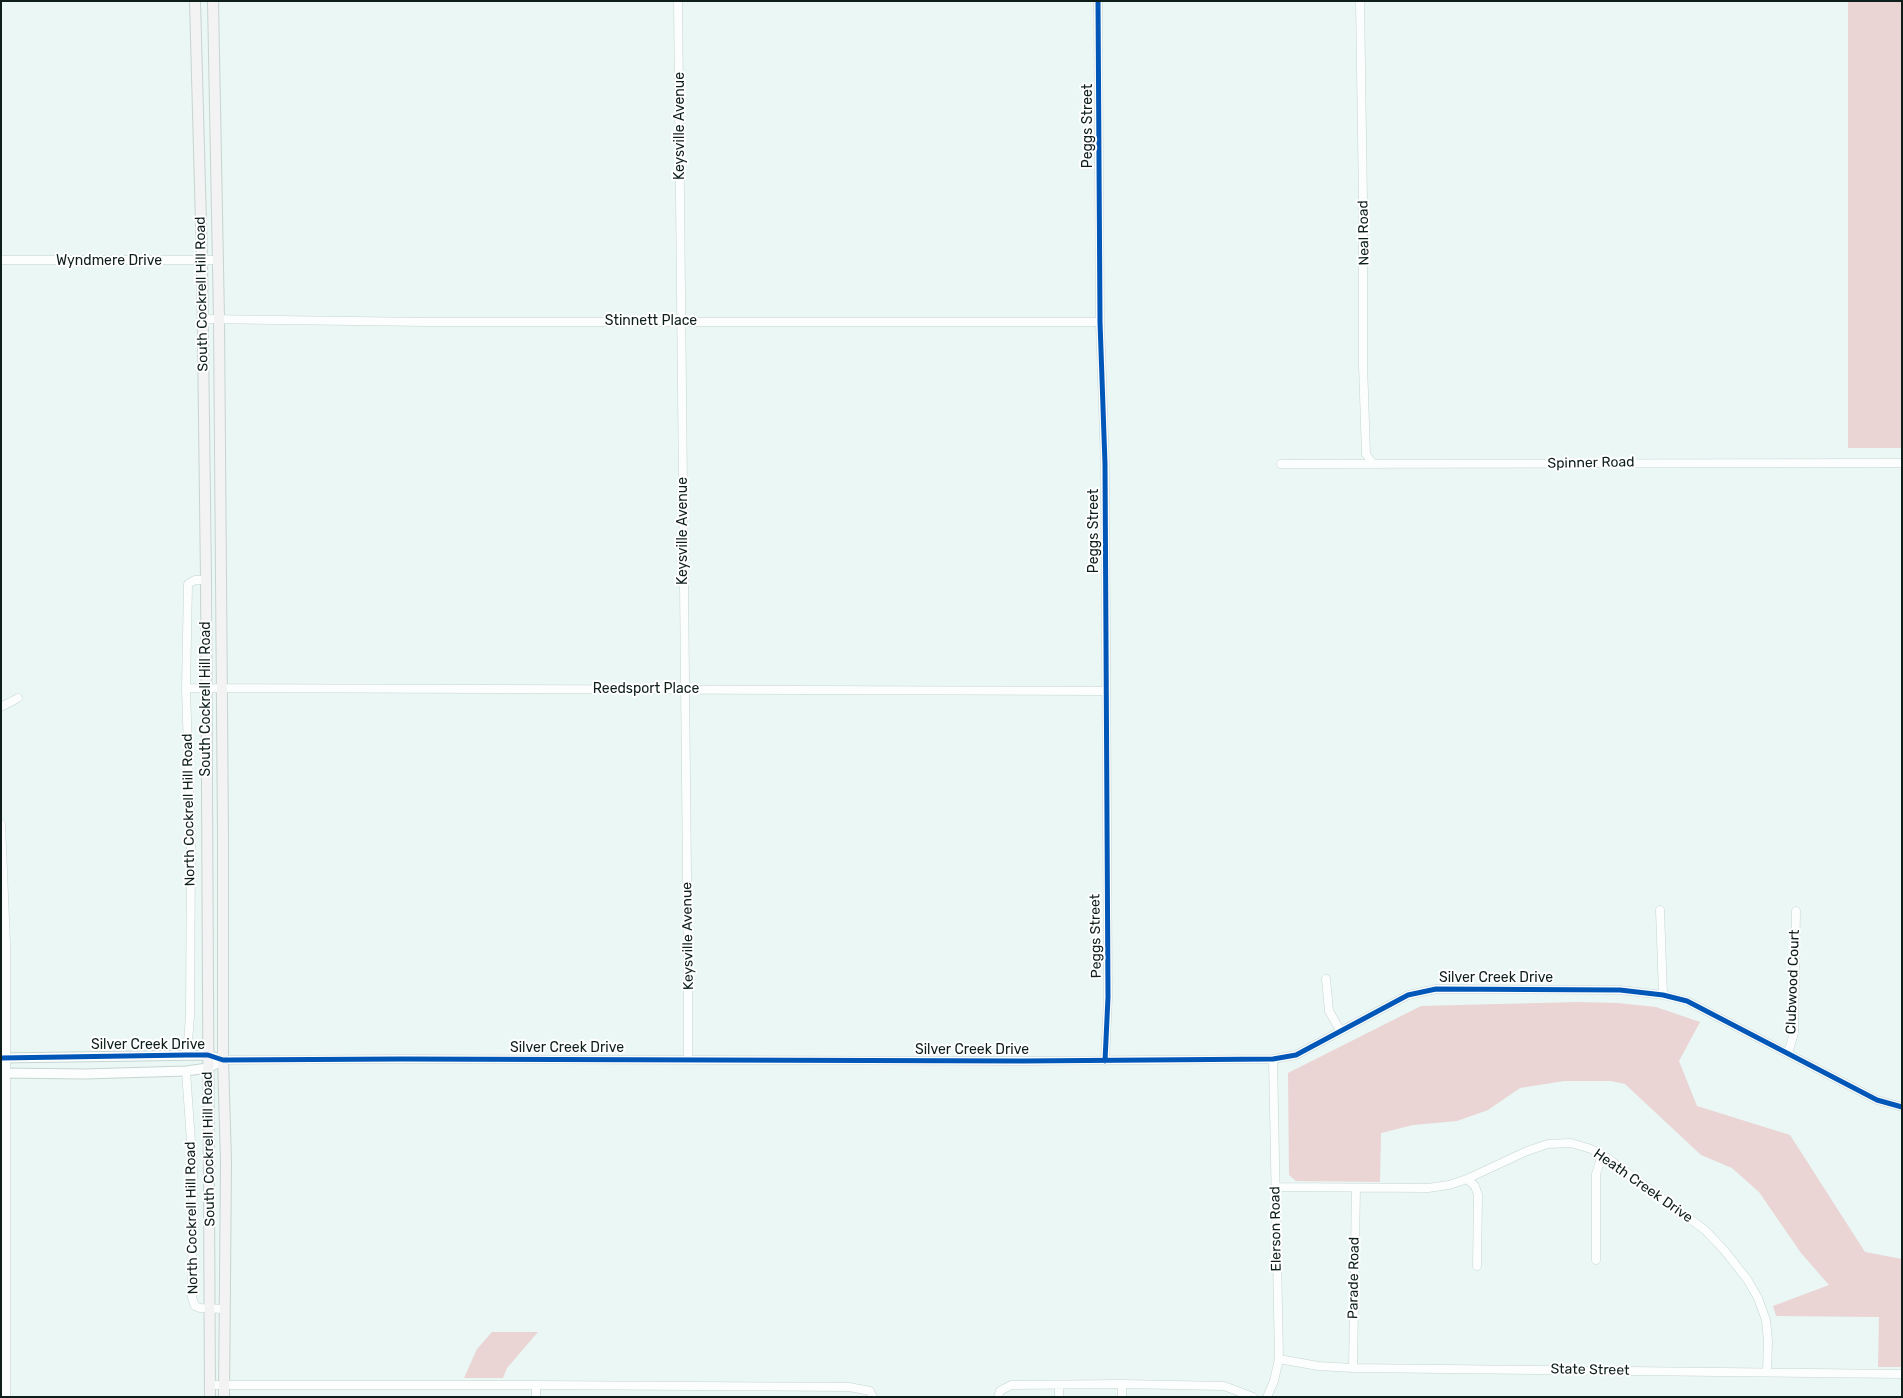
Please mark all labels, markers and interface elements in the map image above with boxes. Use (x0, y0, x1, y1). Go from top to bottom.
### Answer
street label: Keysville Avenue (672, 72, 688, 180)
street label: Peggs Street (1080, 84, 1096, 168)
street label: Neal Road (1355, 200, 1373, 266)
street label: South Cockrell Hill Road (192, 216, 212, 372)
street label: Wyndmere Drive (56, 253, 162, 269)
street label: Stinnett Place (605, 313, 697, 329)
street label: Spinner Road (1547, 454, 1635, 472)
street label: Keysville Avenue (675, 477, 691, 585)
street label: Peggs Street (1086, 489, 1102, 573)
street label: South Cockrell Hill Road (198, 622, 214, 776)
street label: Reedsport Place (593, 681, 699, 697)
street label: North Cockrell Hill Road (179, 733, 199, 887)
street label: Keysville Avenue (679, 882, 697, 990)
street label: Peggs Street (1087, 894, 1105, 978)
street label: Clubwood Court (1783, 929, 1803, 1035)
street label: Silver Creek Drive (1439, 970, 1553, 986)
street label: Silver Creek Drive (91, 1037, 205, 1053)
street label: Silver Creek Drive (510, 1040, 624, 1056)
street label: Silver Creek Drive (915, 1042, 1029, 1058)
street label: South Cockrell Hill Road (199, 1071, 219, 1227)
street label: North Cockrell Hill Road (182, 1141, 202, 1295)
street label: Heath Creek Drive (1590, 1145, 1696, 1227)
street label: Elerson Road (1267, 1186, 1285, 1272)
street label: Parade Road (1345, 1237, 1363, 1319)
street label: State Street (1550, 1361, 1630, 1379)

